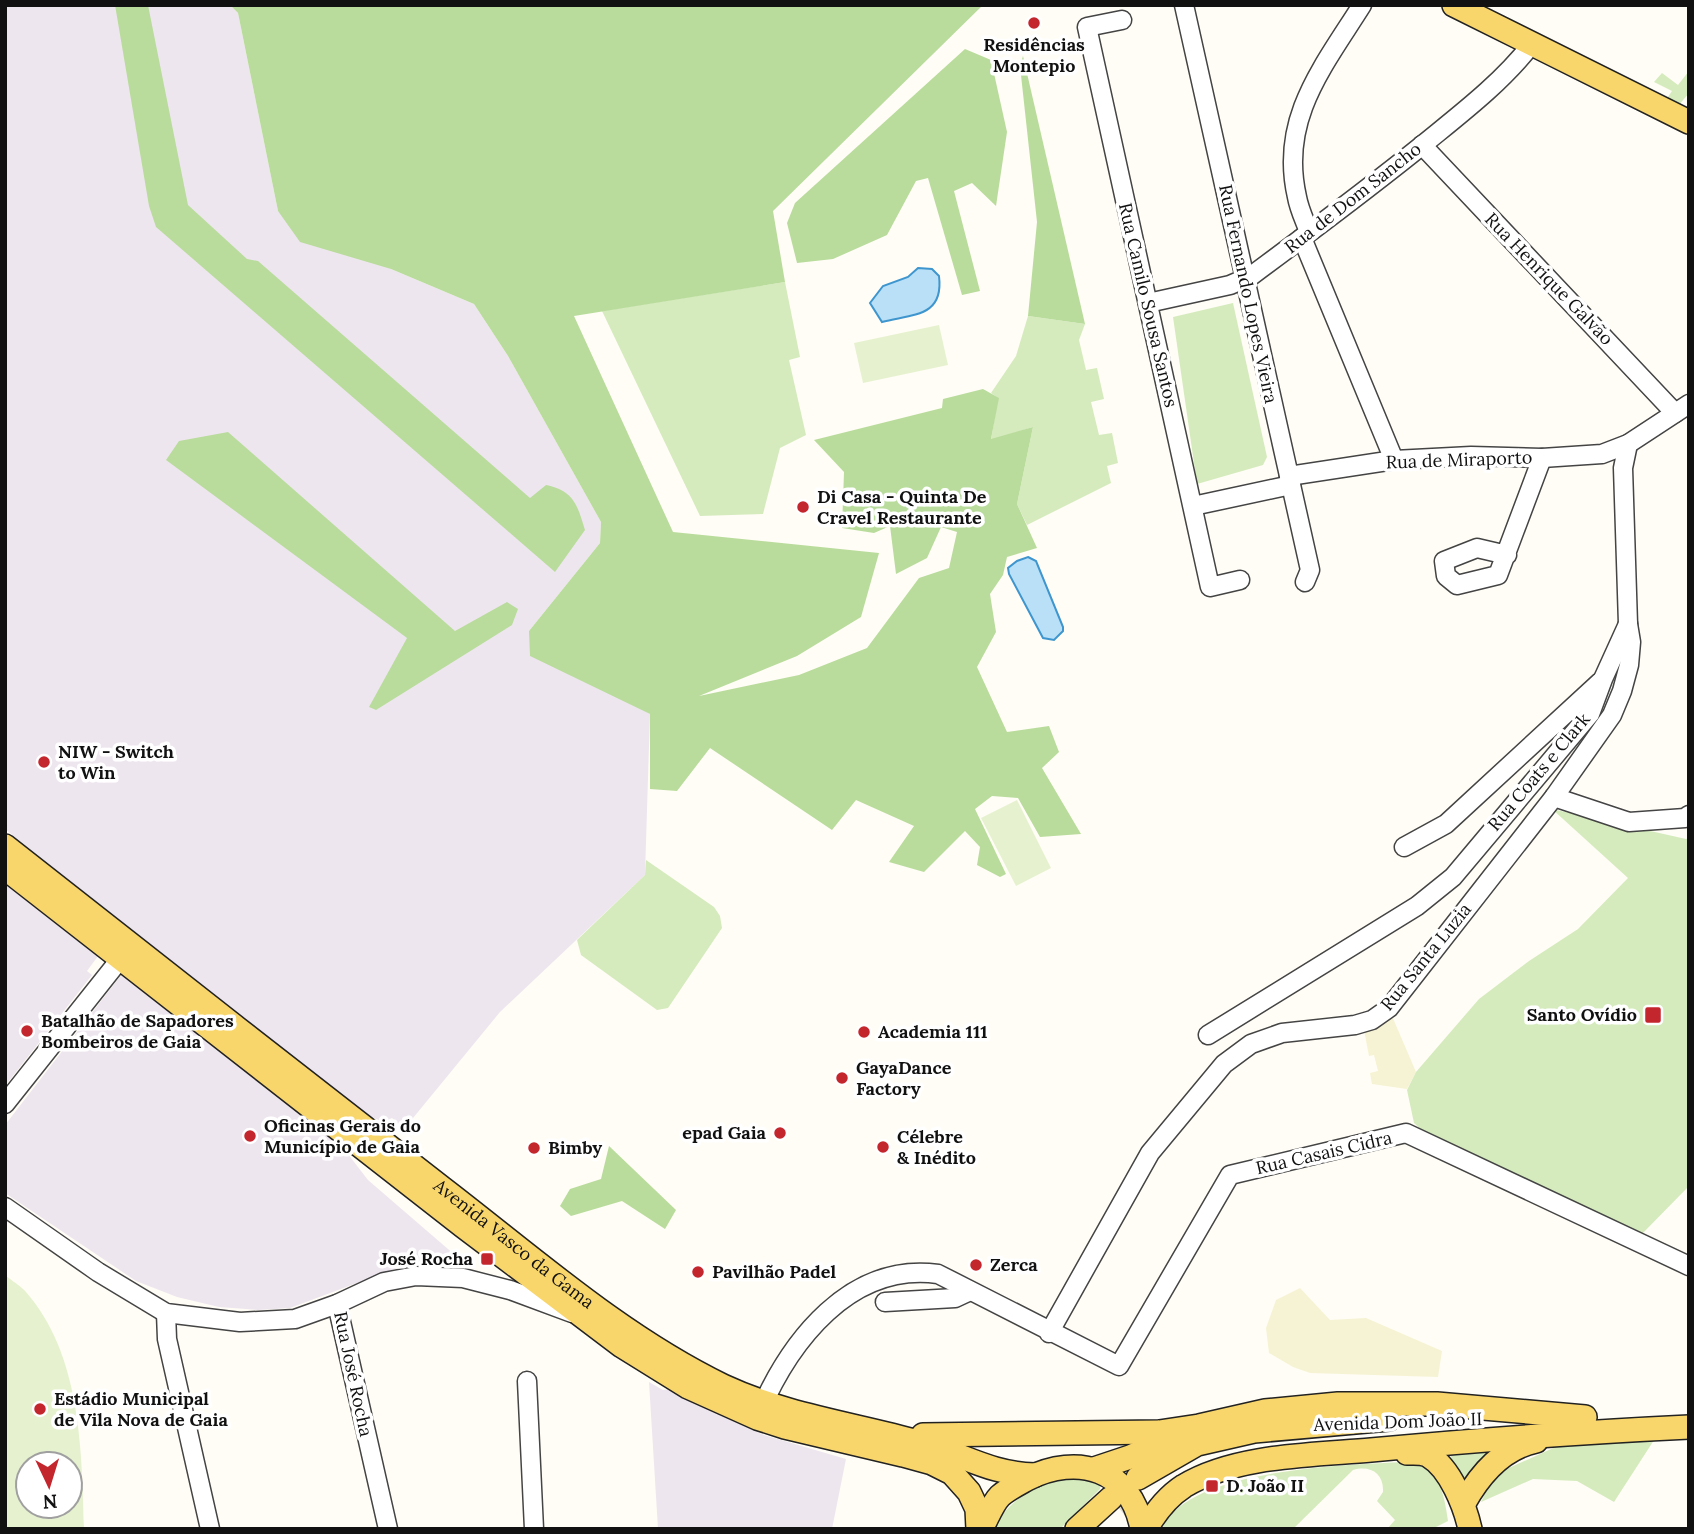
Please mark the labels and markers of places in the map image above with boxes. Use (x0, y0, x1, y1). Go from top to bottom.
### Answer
marker: Residências Montepio (1026, 15, 1042, 31)
place label: Residências Montepio (983, 33, 1085, 77)
place label: Di Casa - Quinta De Cravel Restaurante (817, 485, 987, 529)
marker: Di Casa - Quinta De Cravel Restaurante (795, 499, 811, 515)
place label: NIW - Switch to Win (58, 740, 174, 784)
marker: NIW - Switch to Win (36, 754, 52, 770)
place label: Santo Ovídio (1527, 1003, 1637, 1026)
marker: Santo Ovídio (1643, 1005, 1663, 1025)
place label: Batalhão de Sapadores Bombeiros de Gaia (41, 1009, 234, 1053)
place label: Academia 111 (878, 1020, 988, 1043)
marker: Batalhão de Sapadores Bombeiros de Gaia (19, 1023, 35, 1039)
marker: Academia 111 (856, 1024, 872, 1040)
place label: GayaDance Factory (856, 1056, 952, 1100)
marker: GayaDance Factory (834, 1070, 850, 1086)
place label: Oficinas Gerais do Município de Gaia (264, 1114, 421, 1158)
place label: epad Gaia (682, 1121, 767, 1144)
marker: epad Gaia (772, 1125, 788, 1141)
place label: Célebre & Inédito (897, 1125, 976, 1169)
marker: Oficinas Gerais do Município de Gaia (242, 1128, 258, 1144)
place label: Bimby (548, 1136, 602, 1159)
marker: Célebre & Inédito (875, 1139, 891, 1155)
marker: Bimby (526, 1140, 542, 1156)
place label: José Rocha (380, 1247, 474, 1270)
marker: José Rocha (479, 1251, 495, 1267)
place label: Zerca (990, 1253, 1038, 1276)
marker: Zerca (968, 1257, 984, 1273)
place label: Pavilhão Padel (712, 1260, 836, 1283)
marker: Pavilhão Padel (690, 1264, 706, 1280)
place label: Estádio Municipal de Vila Nova de Gaia (54, 1387, 228, 1431)
marker: Estádio Municipal de Vila Nova de Gaia (32, 1401, 48, 1417)
place label: D. João II (1226, 1474, 1304, 1497)
marker: D. João II (1204, 1478, 1220, 1494)

